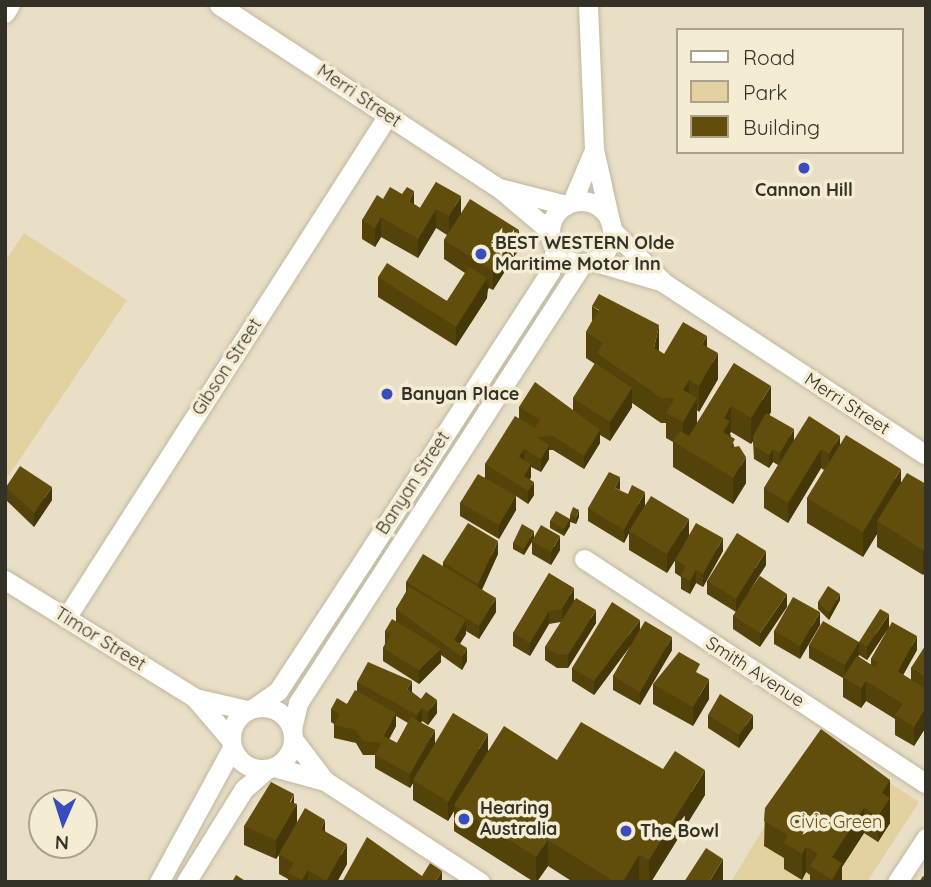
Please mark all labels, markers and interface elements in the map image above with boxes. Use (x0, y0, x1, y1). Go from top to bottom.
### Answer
legend (676, 28, 903, 154)
text: Road (743, 44, 795, 70)
street label: Merri Street (313, 60, 405, 132)
text: Park (743, 79, 787, 105)
text: Building (743, 114, 820, 140)
marker: Cannon Hill (796, 160, 812, 176)
place label: Cannon Hill (755, 179, 853, 201)
place label: BEST WESTERN Olde Maritime Motor Inn (495, 233, 675, 276)
marker: BEST WESTERN Olde Maritime Motor Inn (473, 246, 489, 262)
street label: Gibson Street (188, 315, 266, 419)
street label: Merri Street (800, 369, 894, 439)
place label: Banyan Place (401, 383, 519, 405)
marker: Banyan Place (379, 386, 395, 402)
street label: Banyan Street (372, 427, 454, 539)
street label: Timor Street (51, 603, 149, 675)
street label: Smith Avenue (702, 632, 808, 712)
north arrow (28, 789, 98, 859)
place label: Hearing Australia (480, 798, 557, 840)
marker: Hearing Australia (454, 809, 474, 829)
park label: Civic Green (789, 811, 883, 833)
place label: The Bowl (640, 820, 719, 842)
marker: The Bowl (618, 823, 634, 839)
text: N (54, 831, 70, 855)

